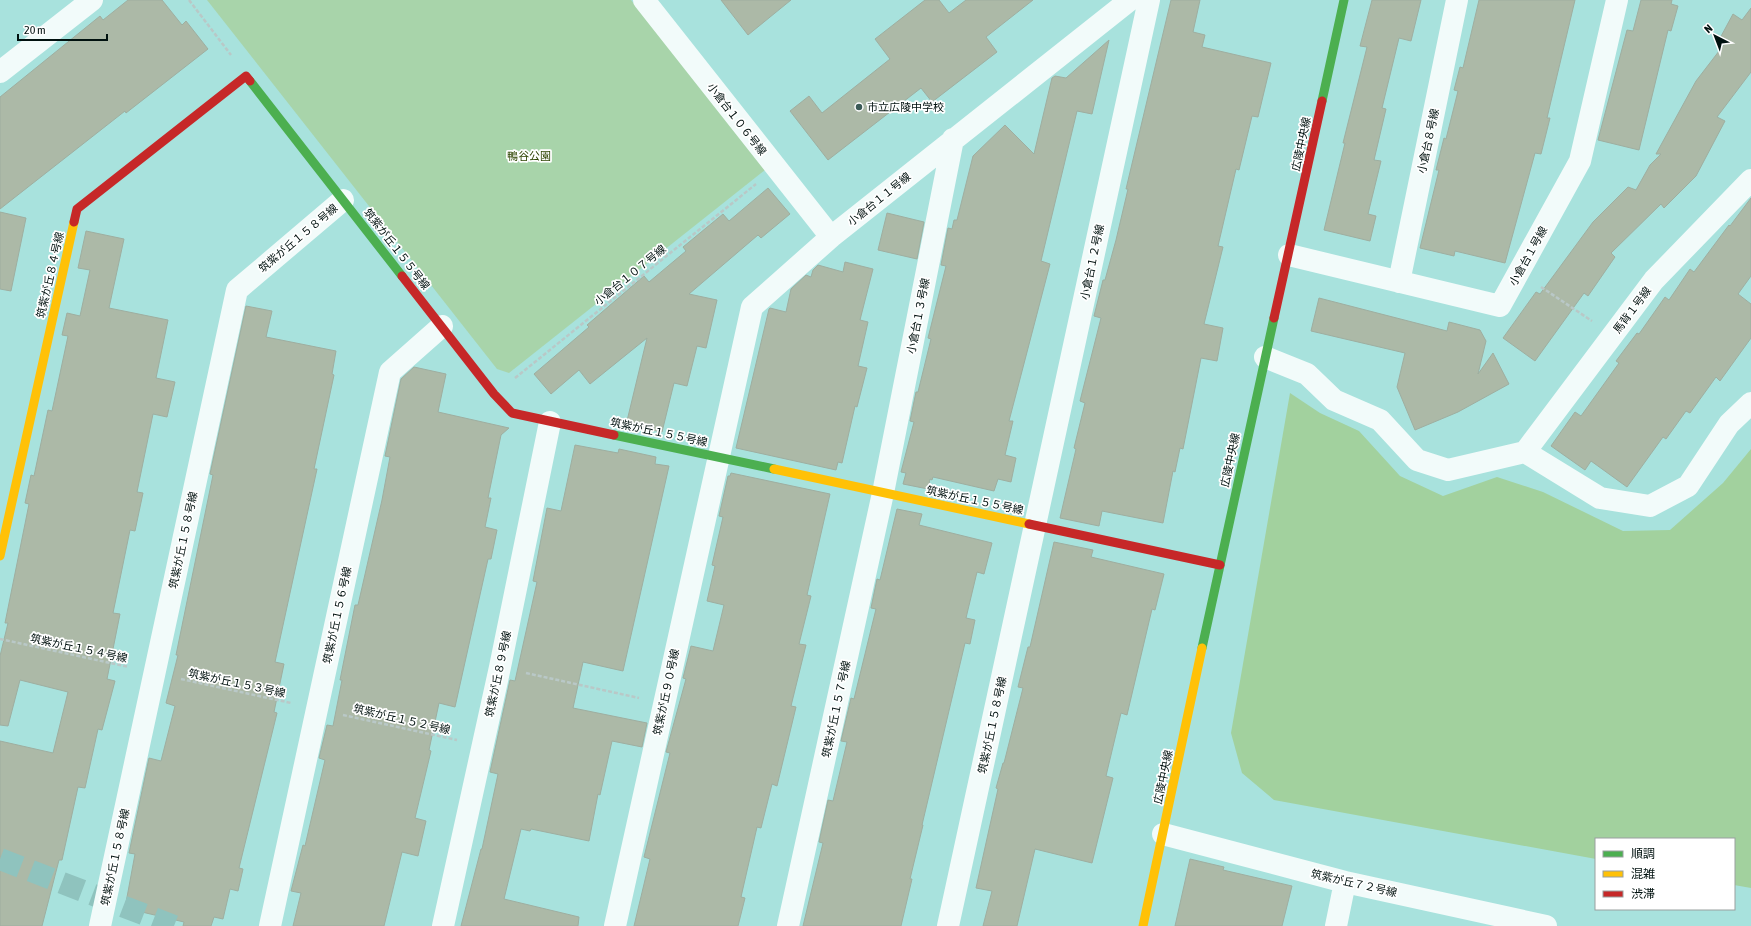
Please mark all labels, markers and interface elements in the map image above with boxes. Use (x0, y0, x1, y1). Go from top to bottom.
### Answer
scale bar (18, 16, 107, 42)
north arrow (1695, 16, 1735, 56)
text: N (1702, 22, 1715, 35)
text: 20 m (24, 23, 46, 37)
street label: 小倉台１０６号線 (705, 81, 769, 157)
place label: 市立広陵中学校 (867, 101, 944, 113)
marker: 市立広陵中学校 (854, 102, 864, 112)
street label: 小倉台８号線 (1415, 107, 1441, 175)
street label: 広陵中央線 (1289, 116, 1313, 172)
park label: 鴨谷公園 (507, 150, 551, 162)
street label: 小倉台１１号線 (845, 170, 913, 228)
street label: 筑紫が丘１５８号線 (256, 202, 340, 274)
street label: 筑紫が丘１５５号線 (362, 206, 432, 292)
street label: 小倉台１２号線 (1078, 223, 1106, 301)
street label: 小倉台１号線 (1507, 224, 1549, 288)
street label: 筑紫が丘８４号線 (34, 231, 66, 319)
street label: 小倉台１０７号線 (592, 243, 668, 307)
street label: 小倉台１３号線 (905, 277, 931, 355)
street label: 馬背１号線 (1611, 284, 1653, 336)
street label: 筑紫が丘１５５号線 (609, 416, 709, 448)
street label: 広陵中央線 (1218, 432, 1242, 488)
street label: 筑紫が丘１５５号線 (925, 484, 1025, 516)
street label: 筑紫が丘１５８号線 (167, 490, 199, 590)
street label: 筑紫が丘１５６号線 (321, 565, 353, 665)
street label: 筑紫が丘８９号線 (483, 630, 513, 718)
street label: 筑紫が丘１５４号線 (29, 632, 129, 664)
street label: 筑紫が丘９０号線 (651, 648, 681, 736)
street label: 筑紫が丘１５７号線 (820, 659, 852, 759)
street label: 筑紫が丘１５３号線 (187, 667, 287, 699)
street label: 筑紫が丘１５８号線 (976, 675, 1008, 775)
street label: 筑紫が丘１５２号線 (352, 702, 452, 736)
street label: 広陵中央線 (1151, 749, 1175, 805)
street label: 筑紫が丘１５８号線 (99, 807, 131, 907)
legend (1595, 838, 1735, 910)
text: 順調 (1631, 847, 1655, 861)
street label: 筑紫が丘７２号線 (1310, 867, 1398, 899)
text: 混雑 (1631, 867, 1655, 881)
text: 渋滞 (1631, 887, 1655, 901)

